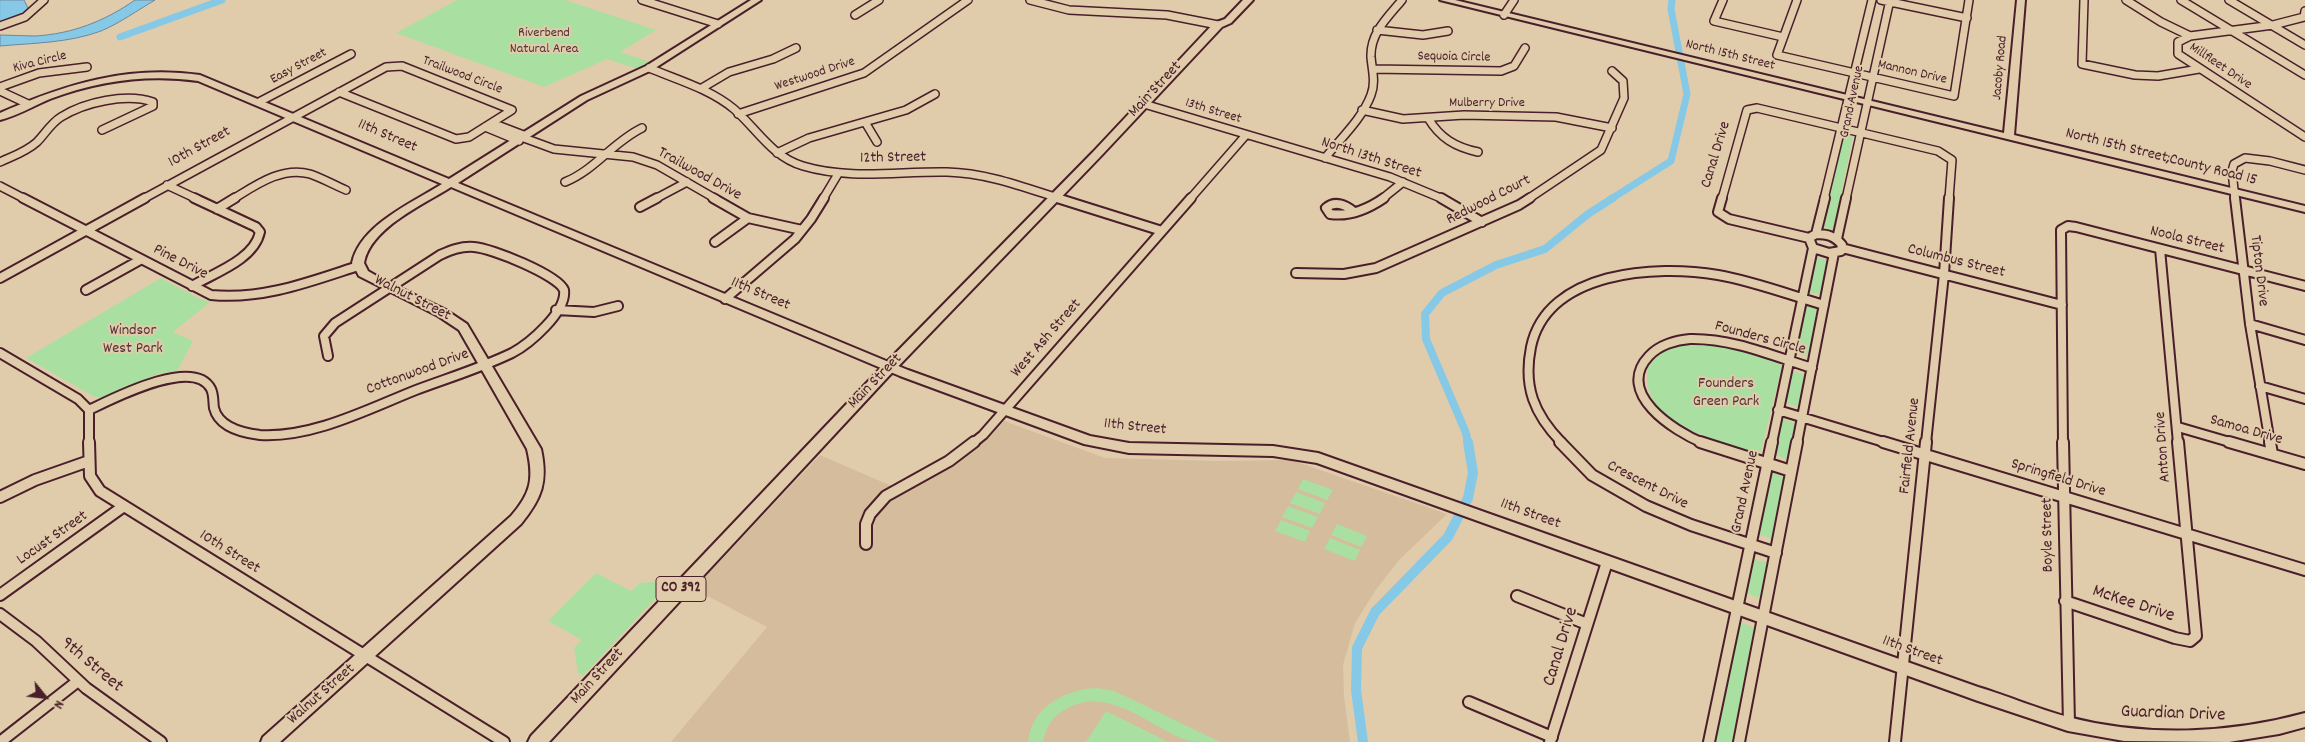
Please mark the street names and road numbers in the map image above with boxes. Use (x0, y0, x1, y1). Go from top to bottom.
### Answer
street label: Jacoby Road (1990, 35, 2012, 101)
street label: North 15th Street (1684, 37, 1776, 75)
street label: Millfleet Drive (2185, 40, 2255, 94)
street label: Easy Street (268, 45, 330, 89)
street label: Kiva Circle (12, 48, 68, 78)
street label: Sequoia Circle (1417, 49, 1491, 67)
street label: Trailwood Circle (420, 53, 504, 99)
street label: Westwood Drive (773, 54, 857, 96)
street label: Mannon Drive (1876, 57, 1948, 89)
street label: Main Street (1125, 58, 1187, 122)
street label: Grand Avenue (1837, 64, 1869, 140)
street label: 13th Street (1183, 95, 1243, 129)
street label: Mulberry Drive (1449, 96, 1525, 112)
street label: 11th Street (354, 116, 420, 158)
street label: Canal Drive (1698, 119, 1736, 191)
street label: 10th Street (166, 123, 234, 173)
street label: North 15th Street;County Road 15 (2063, 125, 2259, 191)
street label: North 13th Street (1318, 134, 1424, 184)
street label: Trailwood Drive (654, 144, 744, 206)
street label: 12th Street (860, 149, 926, 169)
street label: Redwood Court (1444, 172, 1534, 230)
street label: Noola Street (2148, 222, 2226, 260)
street label: Tipton Drive (2244, 234, 2272, 308)
street label: Pine Drive (149, 241, 211, 285)
street label: Columbus Street (1905, 241, 2007, 283)
street label: Walnut Street (371, 272, 453, 326)
street label: 11th Street (727, 274, 793, 316)
street label: West Ash Street (1008, 296, 1086, 382)
street label: Founders Circle (1712, 318, 1808, 360)
street label: Cottonwood Drive (364, 346, 472, 400)
street label: Main Street (845, 350, 907, 414)
street label: Fairfield Avenue (1896, 397, 1926, 495)
street label: Anton Drive (2152, 411, 2176, 483)
street label: Samoa Drive (2207, 411, 2285, 451)
street label: 11th Street (1103, 415, 1167, 441)
street label: Grand Avenue (1728, 449, 1764, 535)
street label: Springfield Drive (2008, 456, 2108, 502)
street label: Crescent Drive (1603, 457, 1691, 515)
street label: 11th Street (1497, 495, 1563, 535)
street label: Boyle Street (2039, 498, 2059, 572)
street label: Locust Street (14, 508, 92, 570)
street label: 10th Street (195, 527, 263, 579)
road number: CO 392 (656, 576, 706, 602)
street label: McKee Drive (2089, 581, 2177, 629)
street label: Canal Drive (1539, 605, 1585, 689)
street label: 11th Street (1879, 632, 1945, 672)
street label: 9th Street (55, 633, 127, 699)
street label: Main Street (567, 645, 629, 709)
street label: Walnut Street (284, 660, 360, 730)
street label: Guardian Drive (2120, 702, 2226, 728)

